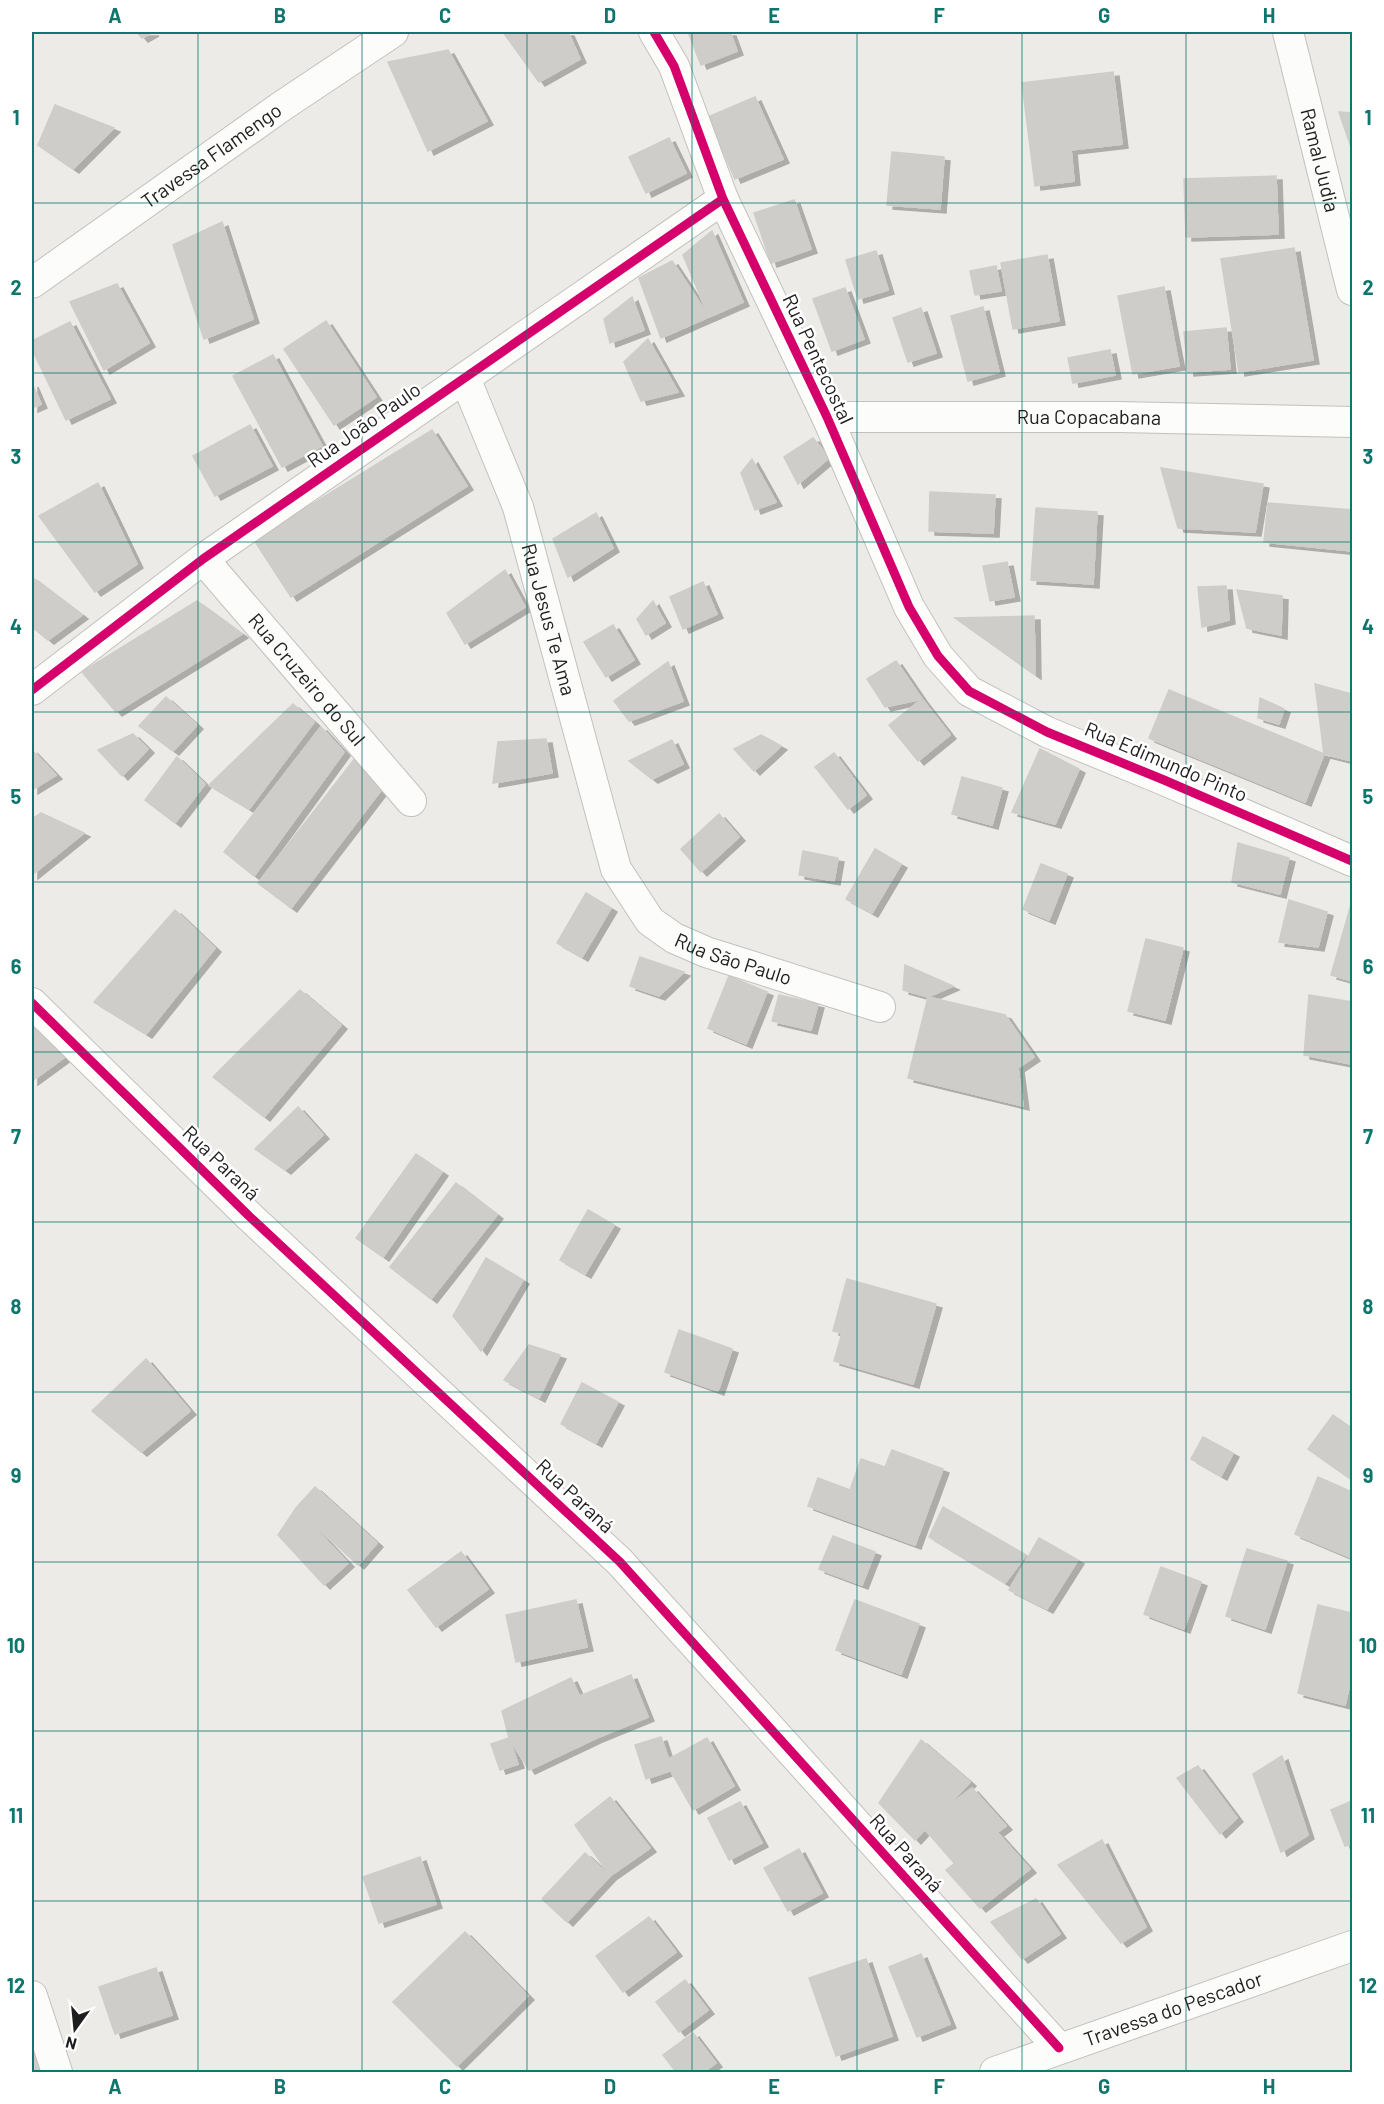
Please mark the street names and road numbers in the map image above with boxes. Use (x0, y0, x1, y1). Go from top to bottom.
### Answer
street label: Travessa Flamengo (136, 97, 286, 213)
street label: Ramal Judia (1296, 105, 1345, 214)
street label: Rua Pentecostal (778, 290, 860, 427)
street label: Rua João Paulo (302, 376, 425, 472)
street label: Rua Copacabana (1017, 404, 1161, 429)
street label: Rua Jesus Te Ama (517, 540, 581, 698)
street label: Rua Cruzeiro do Sul (244, 608, 371, 750)
street label: Rua Edimundo Pinto (1081, 716, 1251, 806)
street label: Rua São Paulo (671, 927, 795, 989)
street label: Rua Paraná (178, 1120, 265, 1205)
street label: Rua Paraná (532, 1453, 620, 1537)
street label: Rua Paraná (865, 1808, 948, 1897)
street label: Travessa do Pescador (1080, 1966, 1265, 2051)

